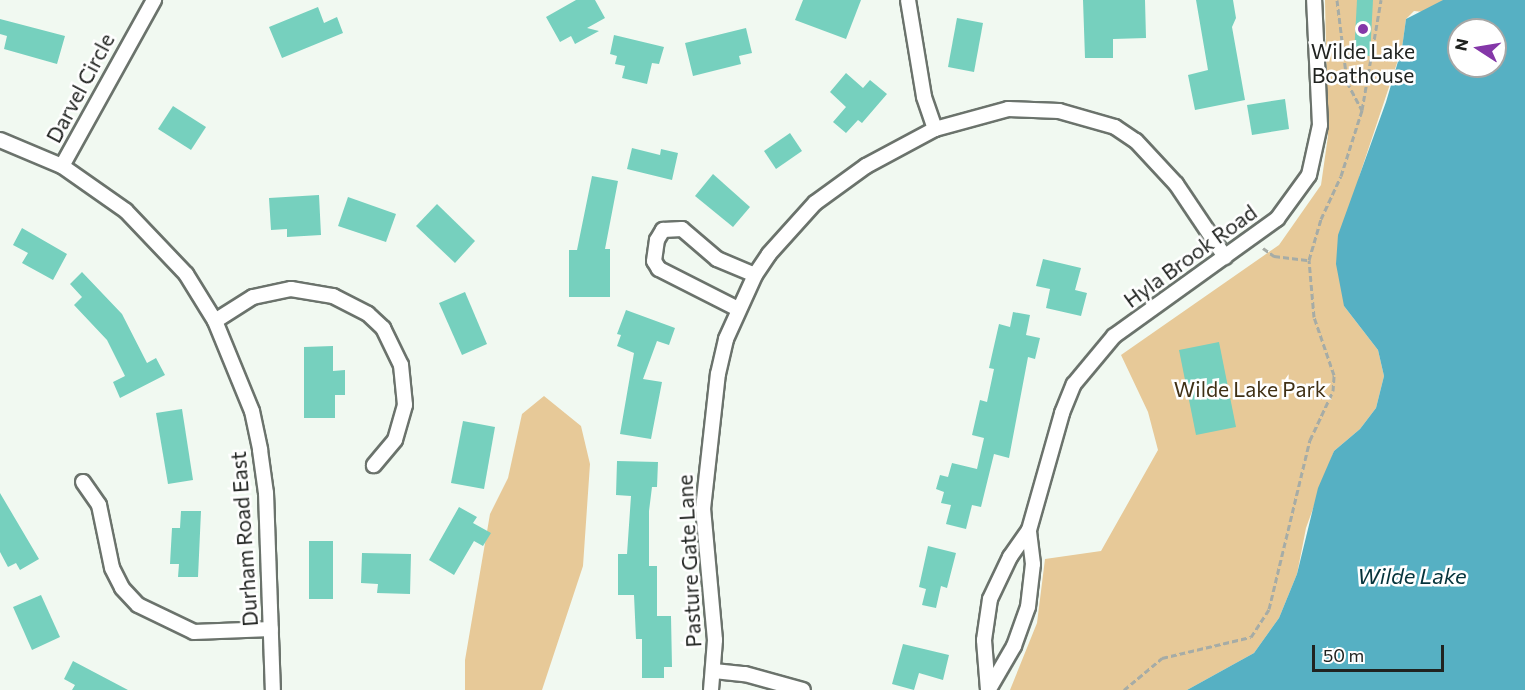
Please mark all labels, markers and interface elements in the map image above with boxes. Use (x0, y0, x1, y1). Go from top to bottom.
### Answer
north arrow (1447, 18, 1507, 78)
marker: Wilde Lake Boathouse (1356, 22, 1370, 36)
street label: Darvel Circle (41, 29, 119, 147)
text: N (1450, 37, 1471, 52)
place label: Wilde Lake Boathouse (1311, 38, 1415, 88)
street label: Hyla Brook Road (1119, 199, 1261, 313)
park label: Wilde Lake Park (1174, 376, 1326, 402)
street label: Durham Road East (225, 451, 263, 627)
street label: Pasture Gate Lane (672, 474, 706, 648)
water label: Wilde Lake (1357, 563, 1467, 589)
scale bar (1315, 633, 1447, 671)
text: 50 m (1323, 644, 1364, 666)

